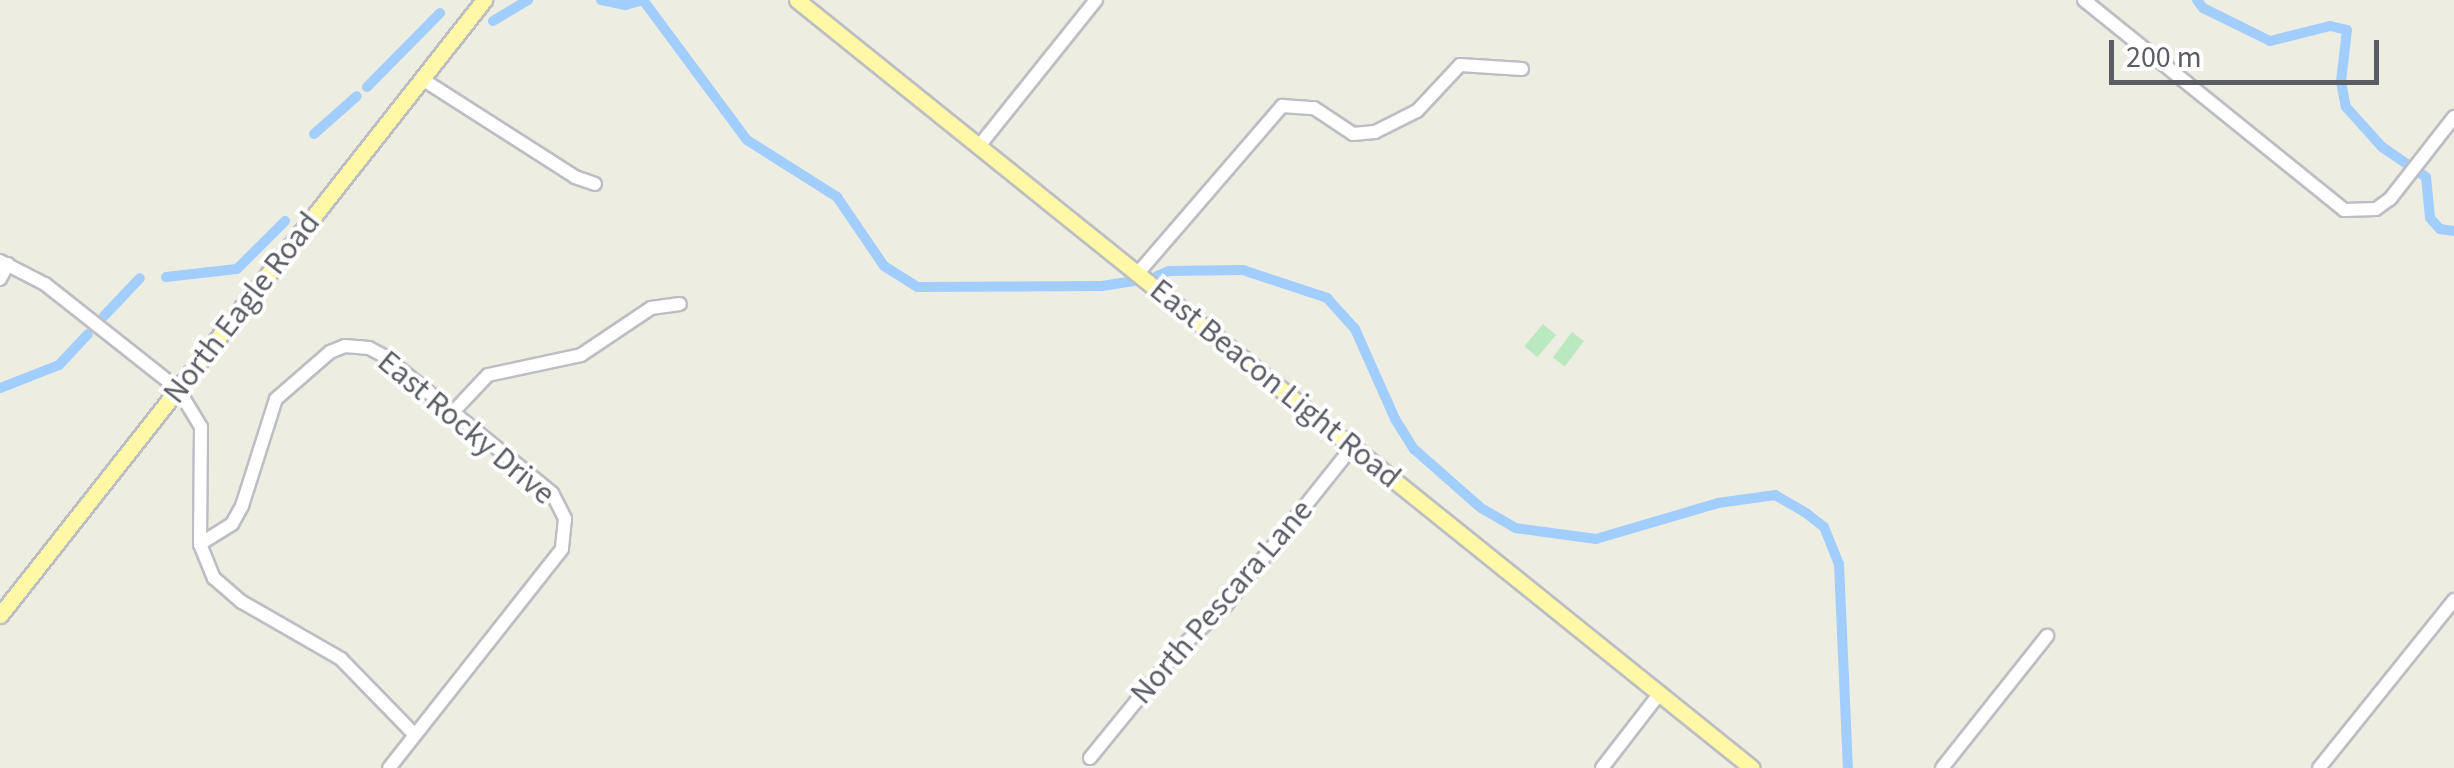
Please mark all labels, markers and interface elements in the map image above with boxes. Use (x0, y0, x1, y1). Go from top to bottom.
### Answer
scale bar (2114, 20, 2384, 82)
text: 200 m (2126, 36, 2202, 79)
street label: North Eagle Road (155, 205, 329, 411)
street label: East Beacon Light Road (1142, 271, 1408, 497)
street label: East Rocky Drive (370, 343, 562, 513)
street label: North Pescara Lane (1123, 492, 1321, 712)

